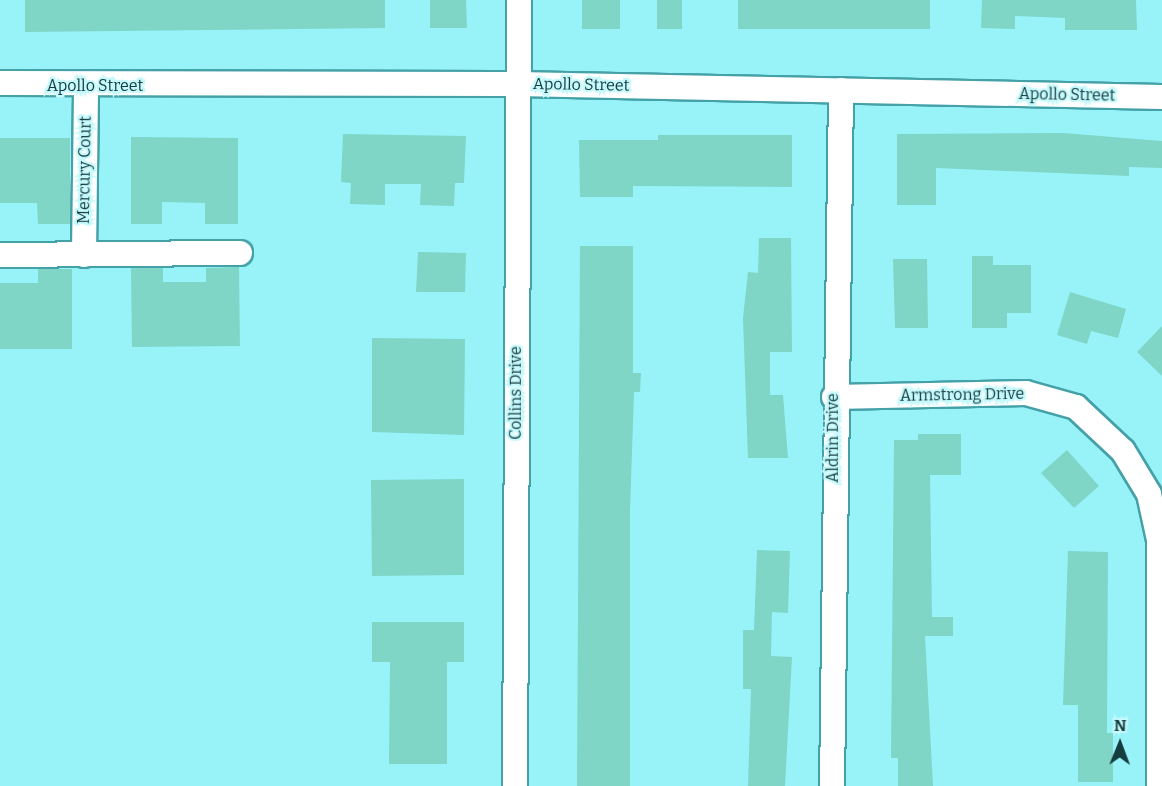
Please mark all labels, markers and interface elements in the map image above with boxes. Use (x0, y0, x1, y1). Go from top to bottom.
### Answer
street label: Apollo Street (533, 75, 629, 95)
street label: Apollo Street (47, 76, 143, 96)
street label: Apollo Street (1019, 85, 1115, 105)
street label: Mercury Court (74, 116, 96, 224)
street label: Collins Drive (506, 346, 526, 440)
street label: Armstrong Drive (900, 384, 1024, 406)
street label: Aldrin Drive (823, 393, 843, 483)
north arrow (1090, 714, 1150, 774)
text: N (1114, 716, 1127, 735)

